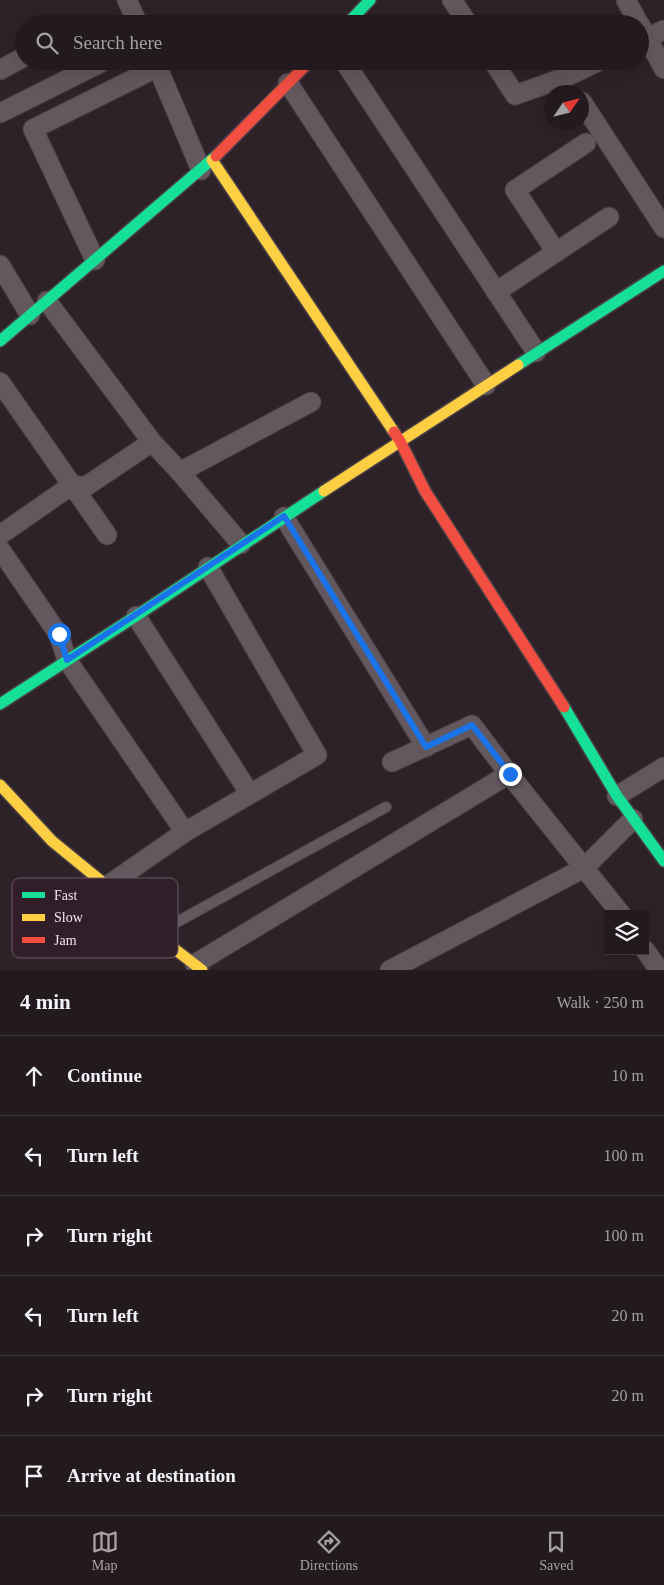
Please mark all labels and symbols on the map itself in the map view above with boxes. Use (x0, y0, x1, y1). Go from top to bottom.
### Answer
north arrow (544, 85, 589, 130)
route start (48, 623, 71, 646)
route end (499, 763, 522, 786)
legend (12, 878, 178, 958)
text: Fast (54, 888, 77, 903)
text: Slow (54, 910, 84, 925)
text: Jam (54, 933, 77, 948)

